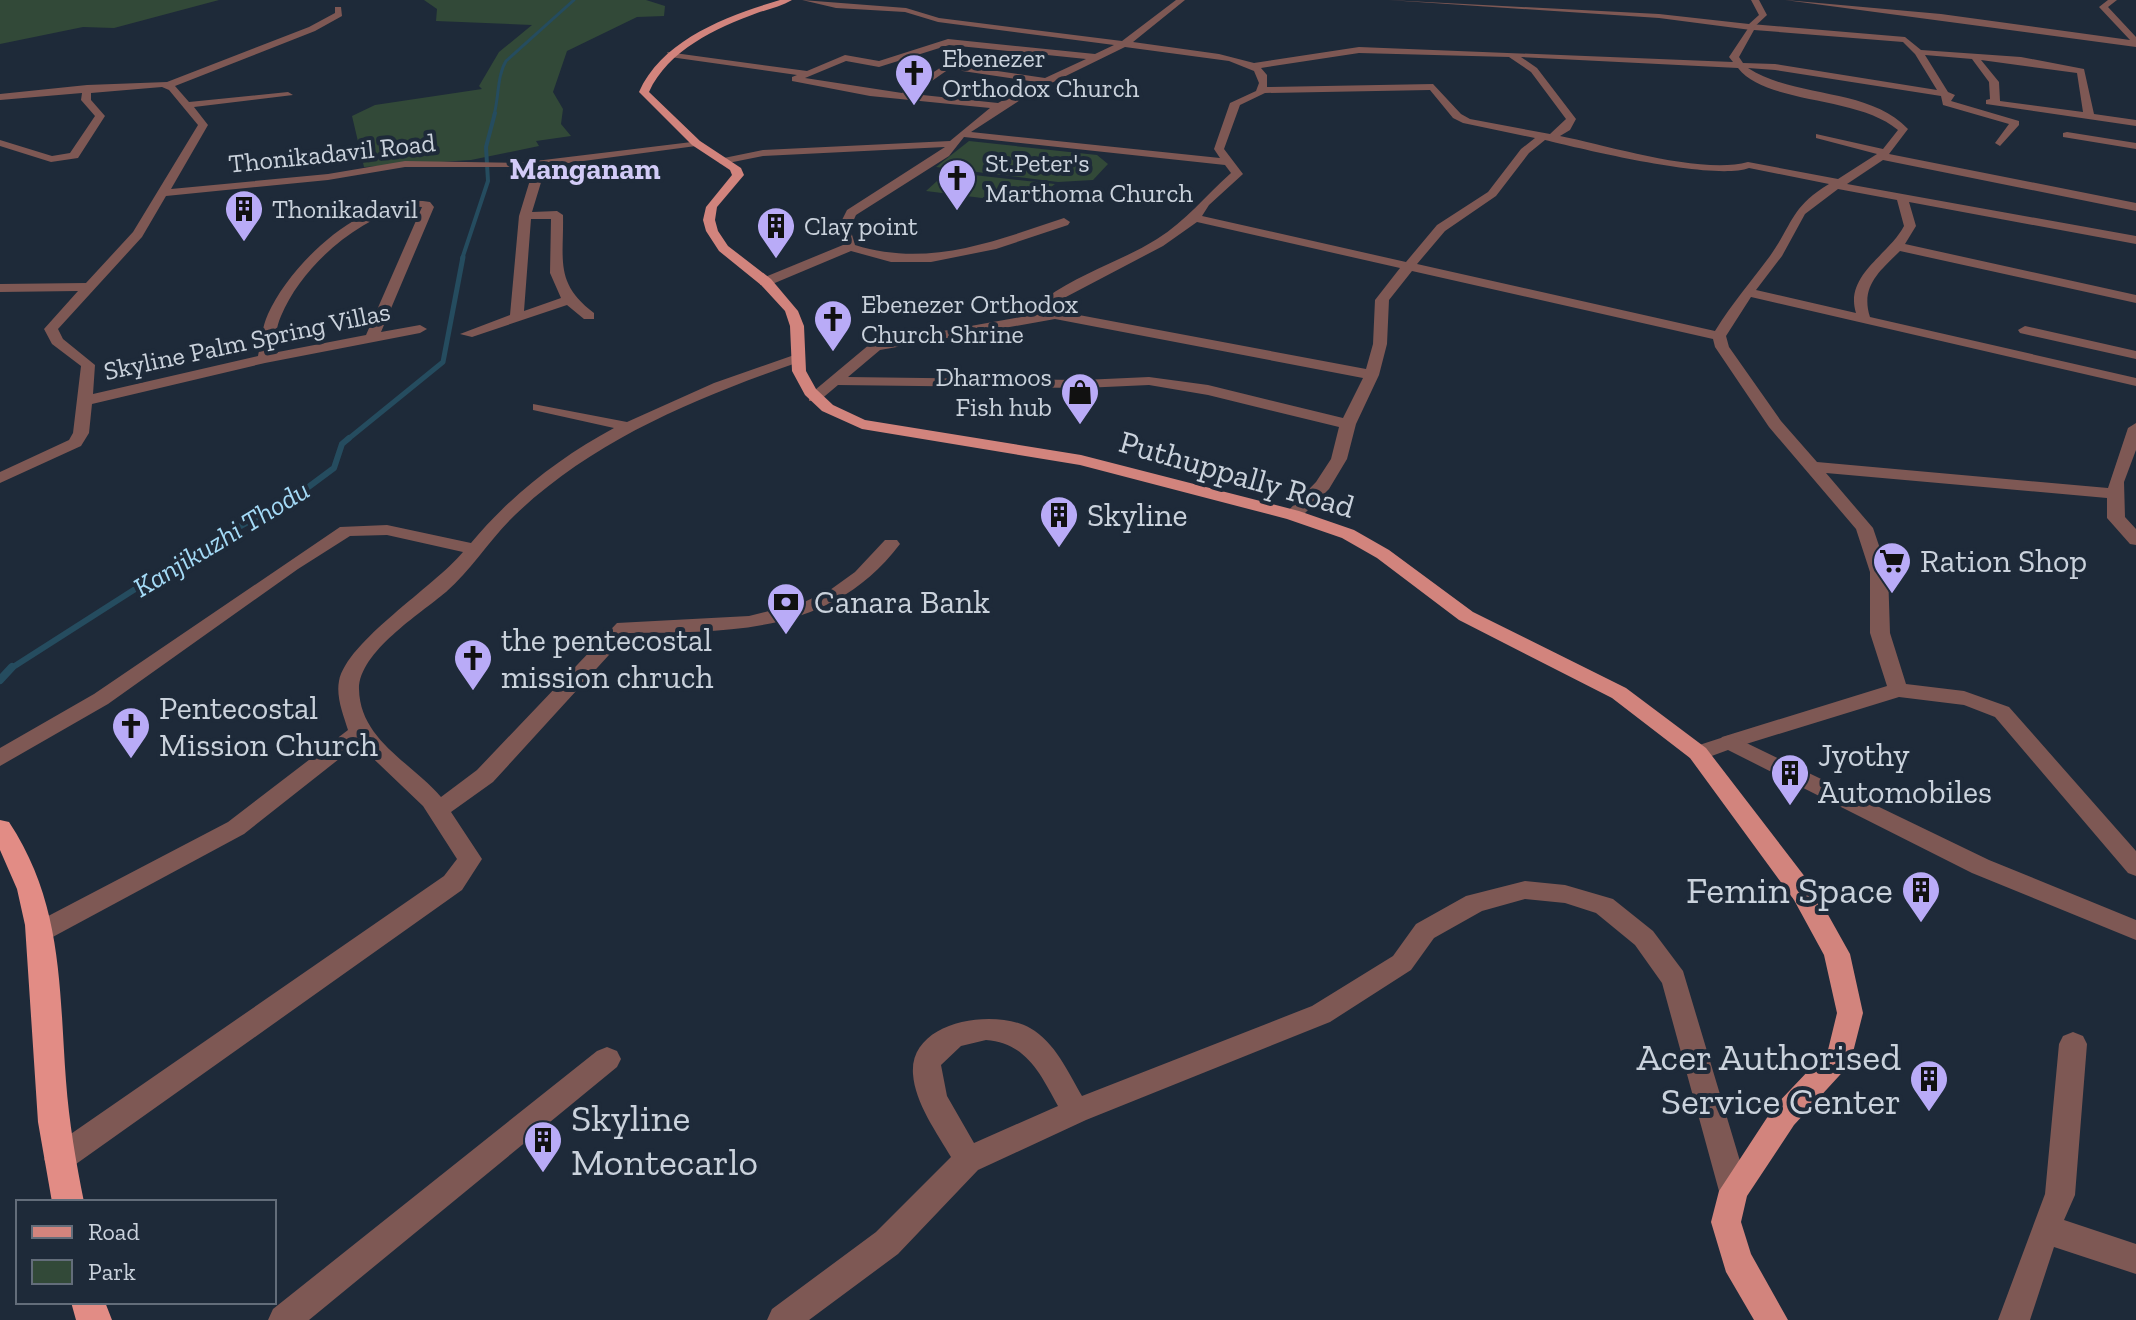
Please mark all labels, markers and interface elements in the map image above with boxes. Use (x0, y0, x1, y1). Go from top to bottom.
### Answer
place label: Ebenezer Orthodox Church (942, 42, 1140, 104)
church icon: Ebenezer Orthodox Church (893, 52, 935, 107)
street label: Thonikadavil Road (227, 126, 437, 180)
place label: St.Peter's Marthoma Church (985, 147, 1193, 209)
district label: Manganam (509, 151, 661, 187)
church icon: St.Peter's Marthoma Church (936, 157, 978, 212)
building icon: Thonikadavil (223, 188, 265, 243)
place label: Thonikadavil (272, 193, 418, 225)
building icon: Clay point (755, 205, 797, 260)
place label: Clay point (804, 210, 918, 242)
place label: Ebenezer Orthodox Church Shrine (861, 288, 1078, 350)
street label: Skyline Palm Spring Villas (101, 295, 393, 387)
church icon: Ebenezer Orthodox Church Shrine (812, 298, 854, 353)
place label: Dharmoos Fish hub (935, 361, 1052, 423)
shop icon: Dharmoos Fish hub (1059, 371, 1101, 426)
street label: Puthuppally Road (1115, 422, 1359, 526)
water label: Kanjikuzhi Thodu (127, 473, 315, 604)
building icon: Skyline (1038, 494, 1080, 549)
place label: Skyline (1087, 496, 1187, 534)
supermarket icon: Ration Shop (1871, 540, 1913, 595)
place label: Ration Shop (1920, 542, 2087, 580)
bank icon: Canara Bank (765, 581, 807, 636)
place label: Canara Bank (814, 583, 990, 621)
place label: the pentecostal mission chruch (501, 621, 713, 696)
church icon: the pentecostal mission chruch (452, 637, 494, 692)
place label: Pentecostal Mission Church (159, 689, 378, 764)
church icon: Pentecostal Mission Church (110, 705, 152, 760)
place label: Jyothy Automobiles (1818, 736, 1992, 811)
building icon: Jyothy Automobiles (1769, 752, 1811, 807)
place label: Femin Space (1686, 867, 1893, 913)
building icon: Femin Space (1900, 869, 1942, 924)
place label: Acer Authorised Service Center (1637, 1034, 1901, 1124)
building icon: Acer Authorised Service Center (1908, 1058, 1950, 1113)
place label: Skyline Montecarlo (571, 1095, 758, 1185)
building icon: Skyline Montecarlo (522, 1119, 564, 1174)
legend (16, 1200, 276, 1304)
text: Road (88, 1217, 140, 1246)
text: Park (88, 1257, 136, 1286)

